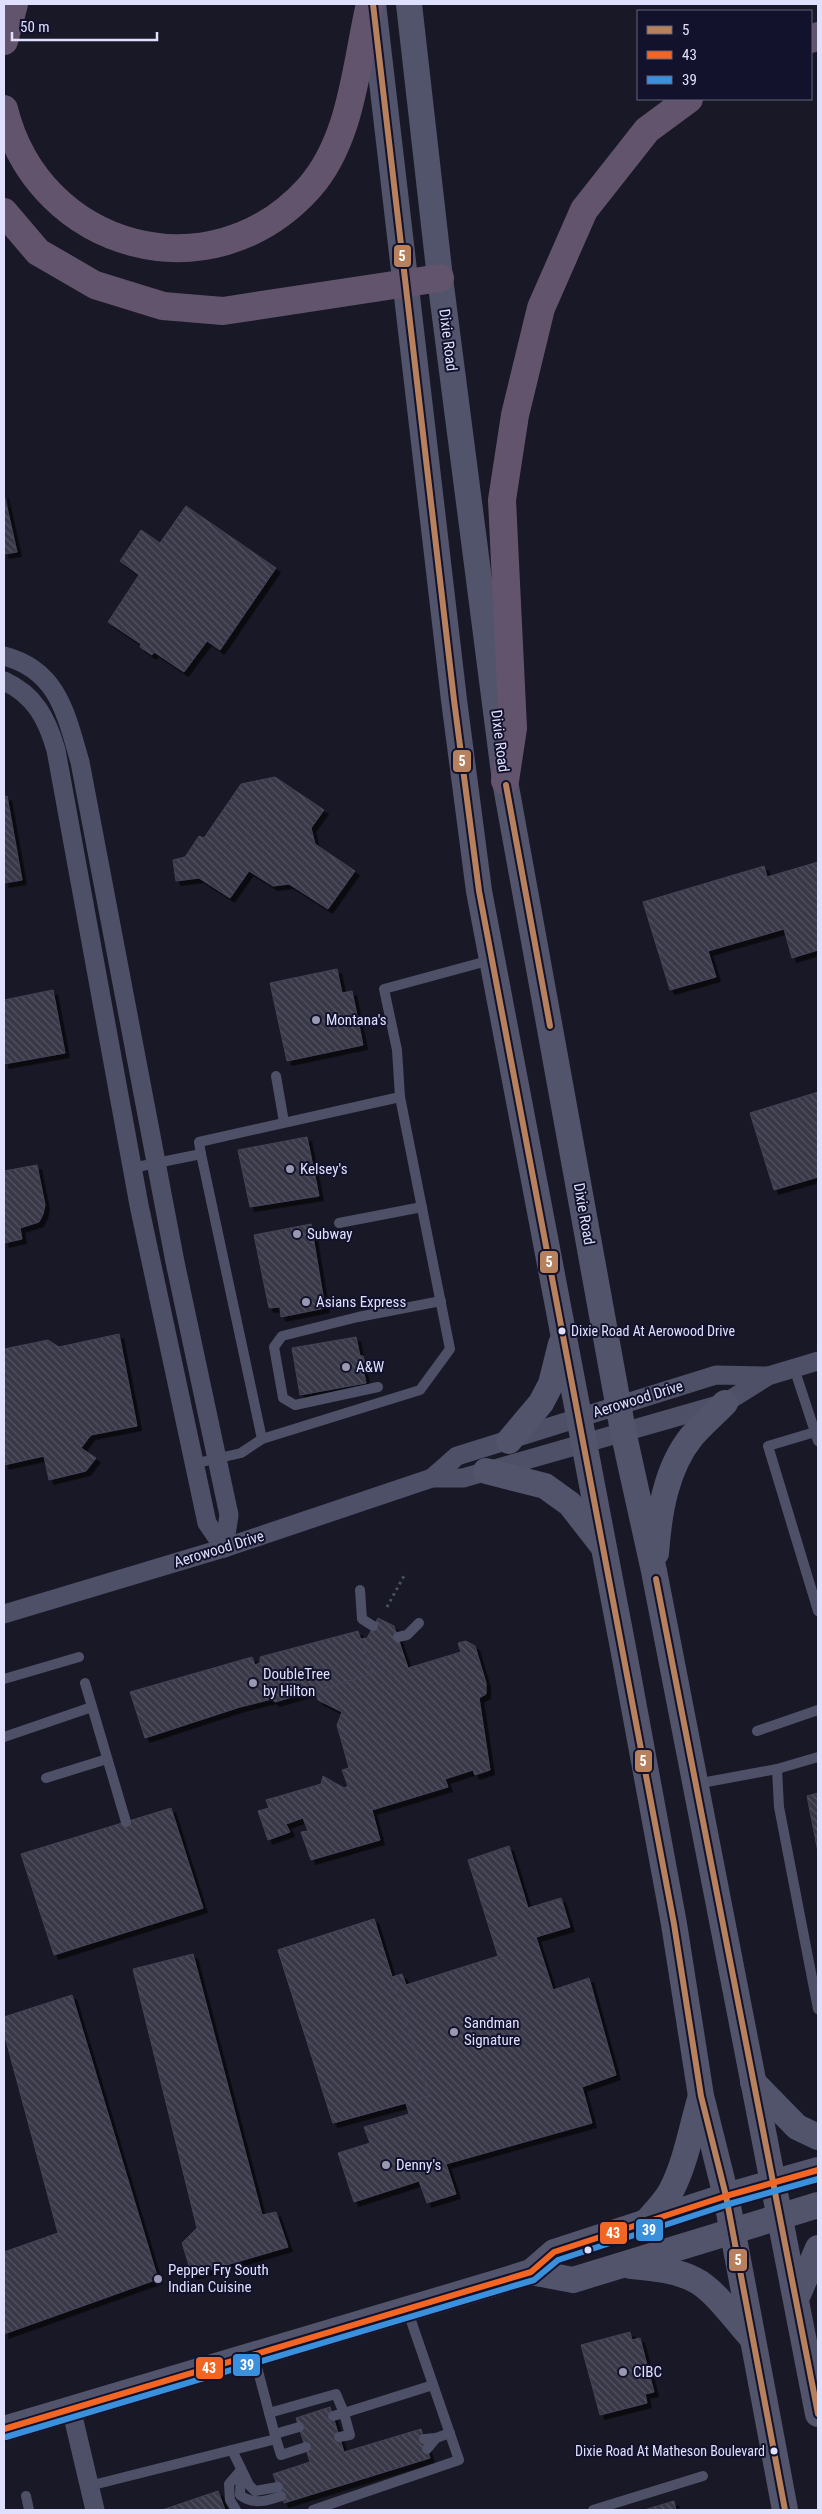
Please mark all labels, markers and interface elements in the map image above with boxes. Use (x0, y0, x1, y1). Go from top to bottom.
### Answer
scale bar (12, 10, 158, 42)
legend (637, 10, 812, 100)
text: 50 m (20, 18, 50, 36)
text: 5 (682, 21, 689, 39)
text: 43 (682, 46, 697, 64)
text: 39 (682, 71, 697, 89)
line badge: 5 (393, 244, 412, 268)
text: 5 (398, 248, 406, 264)
street label: Dixie Road (435, 308, 461, 372)
street label: Dixie Road (487, 709, 513, 773)
line badge: 5 (452, 749, 472, 773)
text: 5 (458, 753, 466, 769)
place label: Montana's (326, 1011, 387, 1029)
marker: Montana's (310, 1014, 322, 1026)
place label: Kelsey's (300, 1160, 348, 1178)
marker: Kelsey's (284, 1163, 296, 1175)
street label: Dixie Road (570, 1182, 598, 1246)
place label: Subway (307, 1225, 353, 1243)
marker: Subway (291, 1228, 303, 1240)
line badge: 5 (539, 1250, 559, 1274)
text: 5 (545, 1254, 553, 1270)
place label: Asians Express (316, 1293, 406, 1311)
marker: Asians Express (300, 1296, 312, 1308)
place label: Dixie Road At Aerowood Drive (571, 1323, 735, 1339)
marker: Dixie Road At Aerowood Drive (557, 1326, 567, 1336)
place label: A&W (356, 1358, 385, 1376)
marker: A&W (340, 1361, 352, 1373)
street label: Aerowood Drive (591, 1377, 685, 1421)
street label: Aerowood Drive (172, 1527, 266, 1571)
place label: DoubleTree by Hilton (263, 1665, 330, 1700)
marker: DoubleTree by Hilton (247, 1677, 259, 1689)
line badge: 5 (634, 1749, 653, 1773)
text: 5 (639, 1753, 647, 1769)
place label: Sandman Signature (464, 2014, 520, 2049)
marker: Sandman Signature (448, 2026, 460, 2038)
place label: Denny's (396, 2156, 442, 2174)
marker: Denny's (380, 2159, 392, 2171)
line badge: 39 (635, 2218, 664, 2242)
line badge: 43 (599, 2221, 628, 2245)
text: 39 (642, 2222, 656, 2238)
text: 43 (606, 2225, 620, 2241)
unlabelled marker (583, 2245, 593, 2255)
line badge: 5 (728, 2248, 748, 2272)
text: 5 (734, 2252, 742, 2268)
place label: Pepper Fry South Indian Cuisine (168, 2261, 269, 2296)
marker: Pepper Fry South Indian Cuisine (152, 2273, 164, 2285)
line badge: 39 (232, 2353, 261, 2377)
line badge: 43 (195, 2356, 224, 2380)
text: 39 (240, 2357, 254, 2373)
text: 43 (202, 2360, 216, 2376)
place label: CIBC (633, 2363, 662, 2381)
marker: CIBC (617, 2366, 629, 2378)
place label: Dixie Road At Matheson Boulevard (575, 2443, 765, 2459)
marker: Dixie Road At Matheson Boulevard (769, 2446, 779, 2456)

